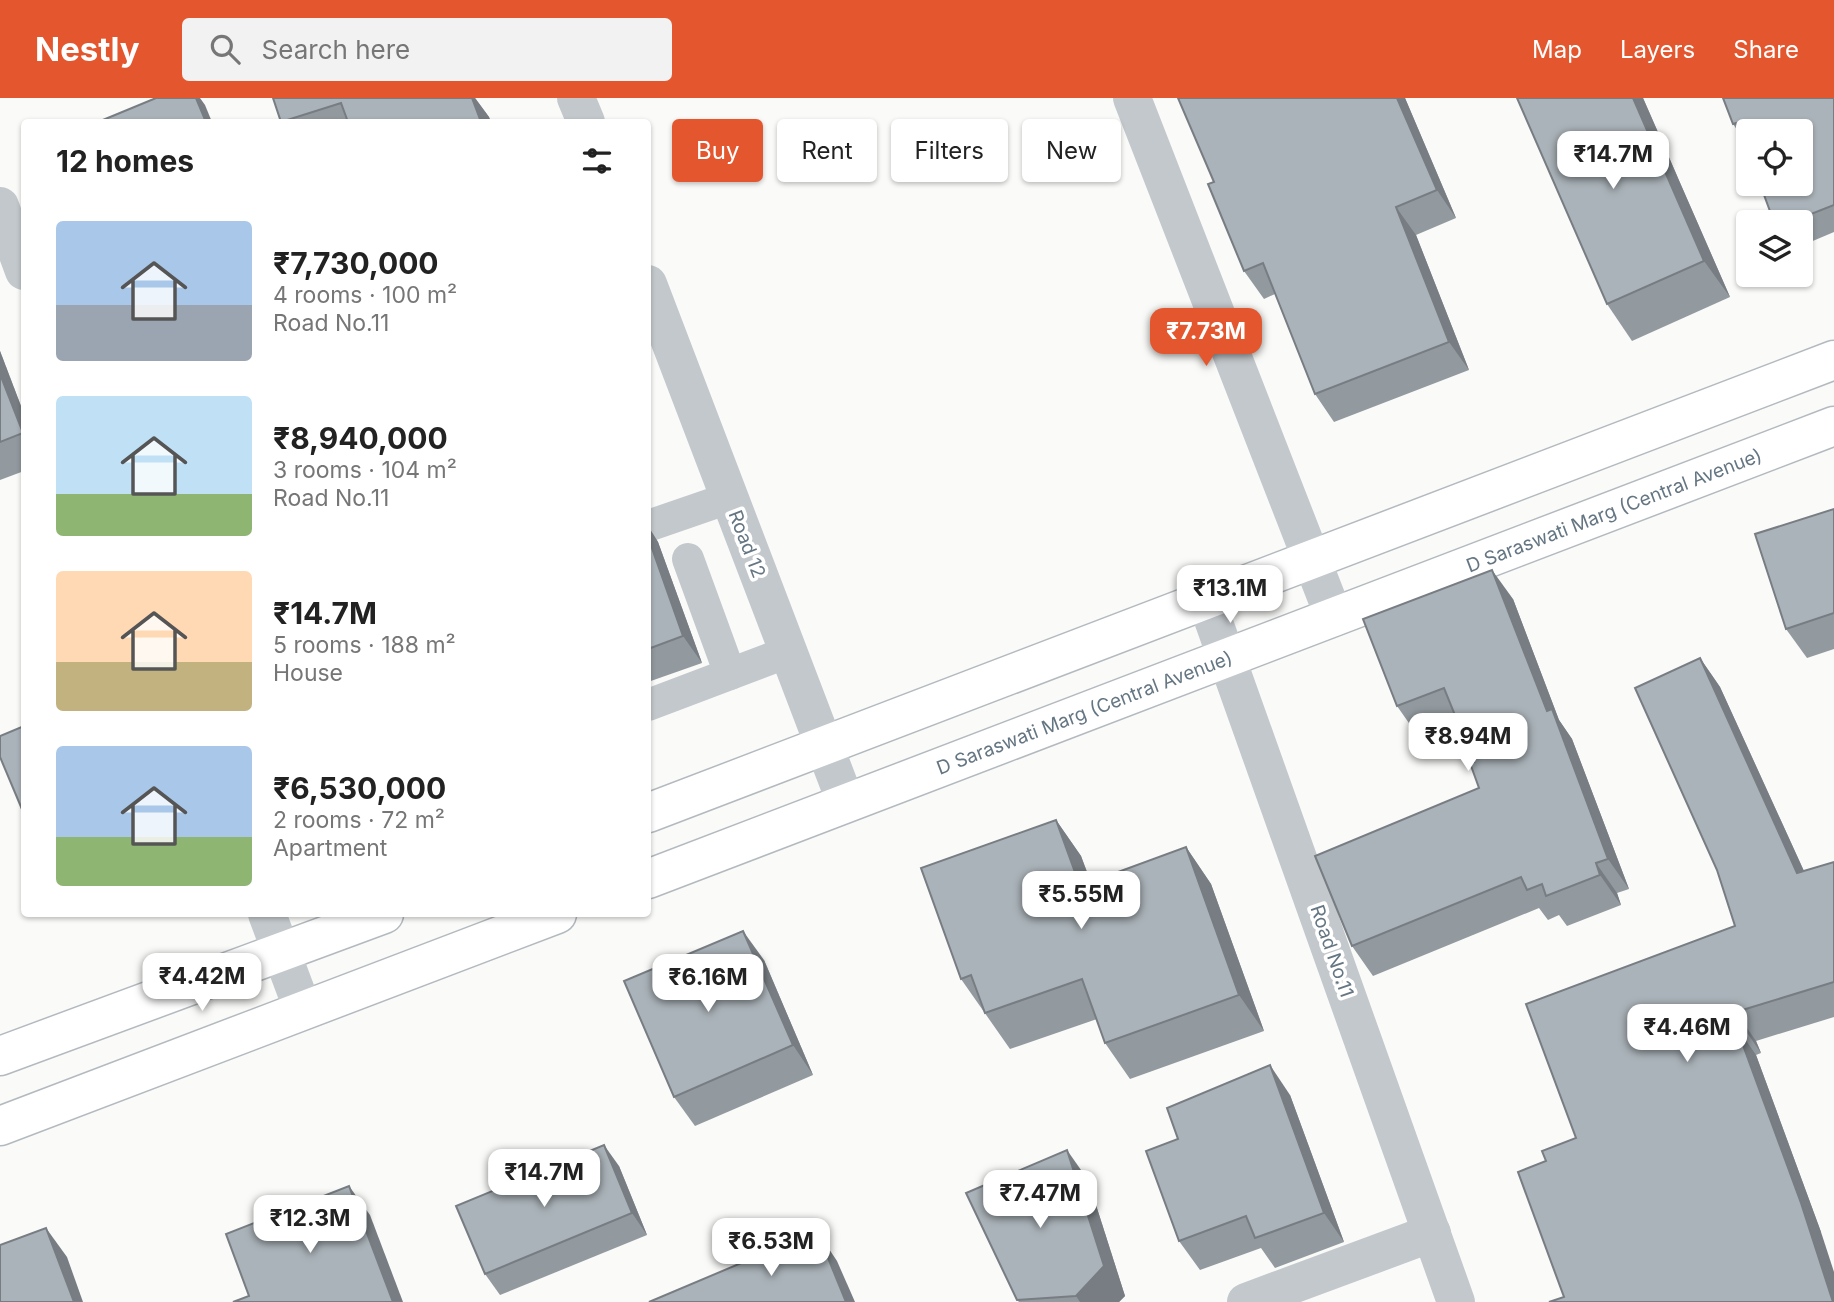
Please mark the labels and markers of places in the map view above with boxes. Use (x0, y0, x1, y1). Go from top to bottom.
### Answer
pin: ₹14.7M (1556, 132, 1670, 191)
pin: ₹7.73M (1149, 308, 1263, 368)
pin: ₹13.1M (1173, 566, 1287, 625)
pin: ₹8.94M (1411, 714, 1525, 773)
pin: ₹5.55M (1024, 872, 1138, 931)
pin: ₹4.42M (145, 954, 259, 1013)
pin: ₹6.16M (651, 954, 765, 1014)
pin: ₹4.46M (1630, 1004, 1744, 1064)
pin: ₹14.7M (487, 1150, 601, 1209)
pin: ₹7.47M (983, 1170, 1097, 1230)
pin: ₹12.3M (253, 1196, 367, 1255)
pin: ₹6.53M (714, 1218, 828, 1278)

